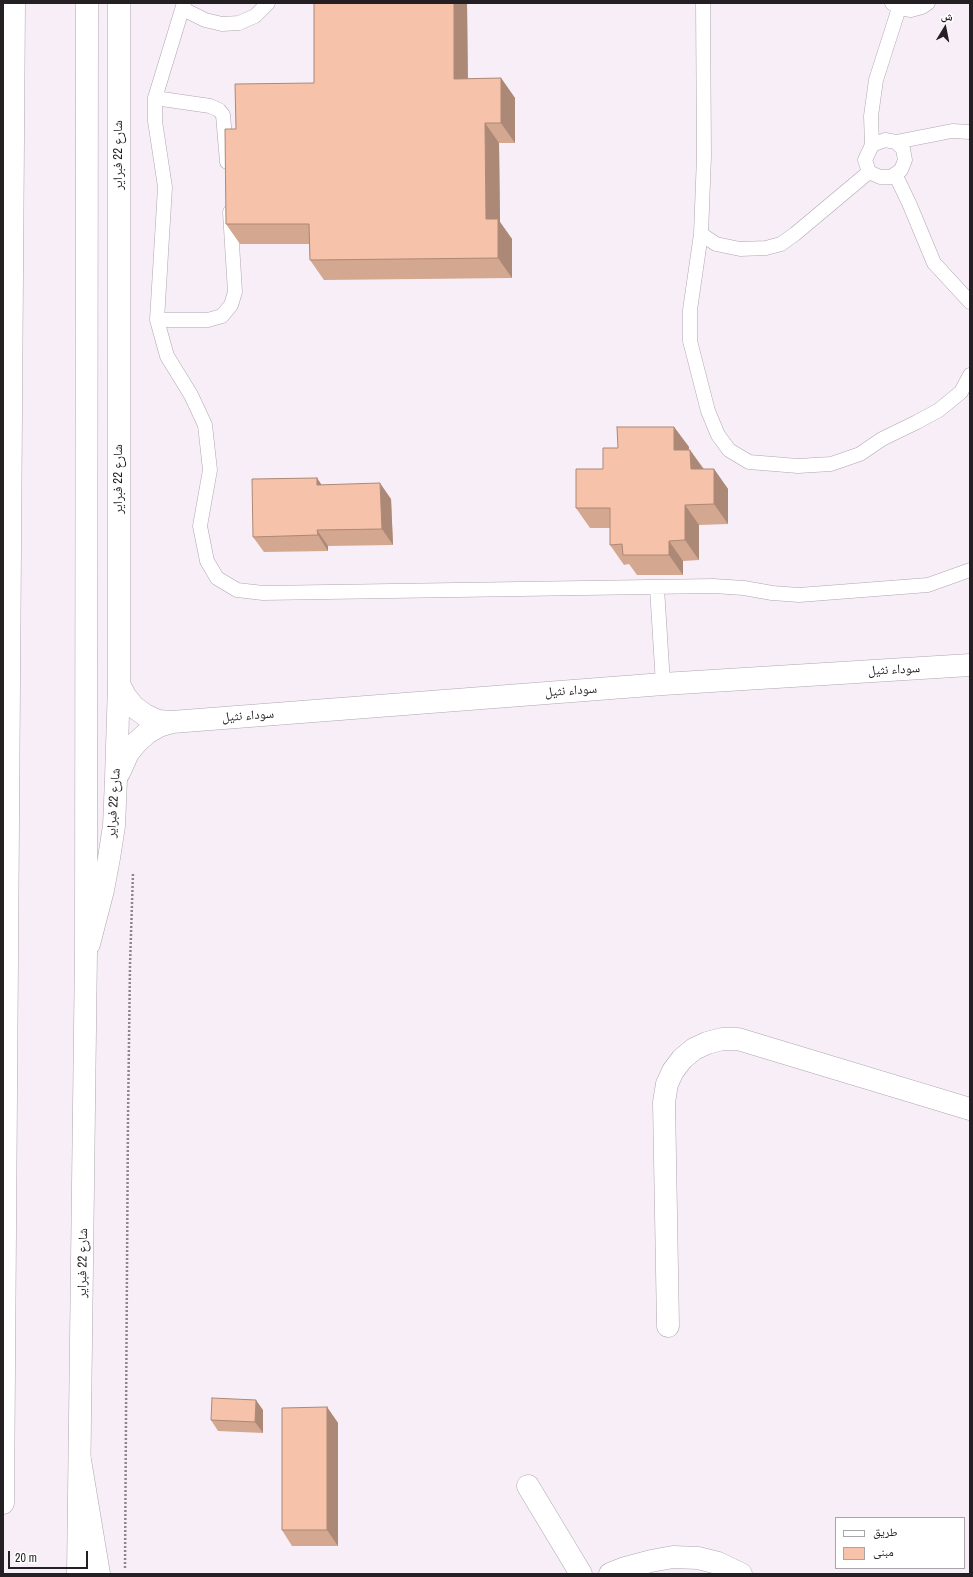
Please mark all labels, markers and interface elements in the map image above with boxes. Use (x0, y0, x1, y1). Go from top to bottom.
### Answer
north arrow (925, 8, 965, 48)
text: ش (940, 8, 954, 24)
street label: شارع 22 فبراير (111, 120, 127, 190)
street label: شارع 22 فبراير (111, 444, 127, 514)
street label: سوداء نثيل (867, 661, 921, 679)
street label: سوداء نثيل (544, 681, 598, 701)
street label: سوداء نثيل (221, 706, 275, 726)
street label: شارع 22 فبراير (104, 768, 124, 838)
street label: شارع 22 فبراير (75, 1228, 91, 1298)
legend (835, 1517, 965, 1569)
text: طريق (873, 1524, 898, 1540)
scale bar (10, 1543, 90, 1569)
text: مبنى (873, 1544, 894, 1560)
text: 20 m (15, 1550, 37, 1566)

